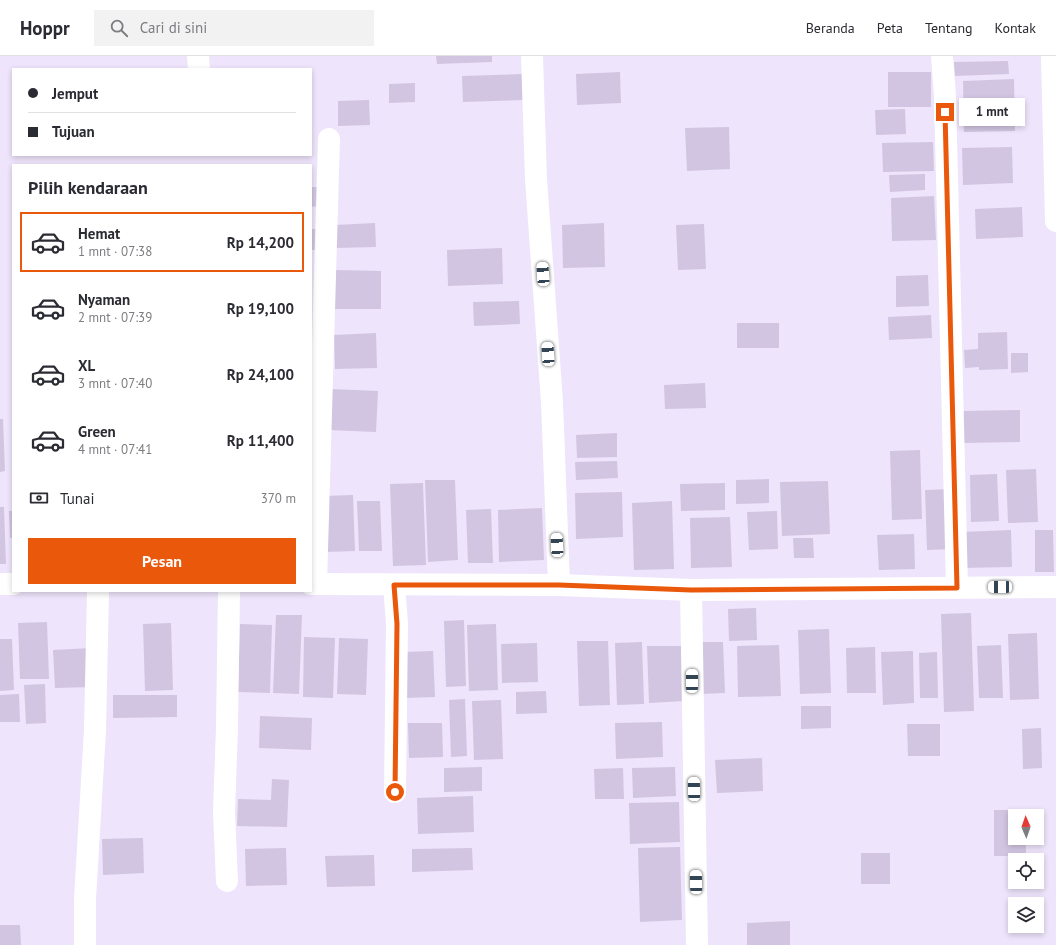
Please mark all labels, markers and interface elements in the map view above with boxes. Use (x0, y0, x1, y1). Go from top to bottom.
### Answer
search box (94, 10, 374, 46)
text: Hoppr (20, 16, 70, 40)
icon: search (108, 17, 130, 39)
text: Cari di sini (140, 18, 207, 37)
text: Beranda (806, 19, 855, 37)
text: Peta (877, 19, 903, 37)
text: Tentang (925, 19, 973, 37)
text: Kontak (995, 19, 1036, 37)
text: Jemput (52, 84, 98, 103)
callout: 1 mnt (959, 98, 1025, 126)
route end (936, 103, 954, 121)
text: 1 mnt (976, 103, 1008, 120)
text: Tujuan (52, 122, 95, 141)
text: Pilih kendaraan (28, 176, 148, 199)
icon: car (30, 224, 66, 260)
text: Hemat (78, 224, 120, 243)
text: Rp 14,200 (227, 233, 294, 252)
text: 1 mnt · 07:38 (78, 243, 152, 260)
car (536, 262, 550, 286)
icon: car (30, 290, 66, 326)
text: Nyaman (78, 290, 130, 309)
text: Rp 19,100 (227, 299, 294, 318)
text: 2 mnt · 07:39 (78, 309, 152, 326)
car (541, 342, 555, 366)
icon: car (30, 356, 66, 392)
text: XL (78, 356, 95, 375)
text: Rp 24,100 (227, 365, 294, 384)
text: 3 mnt · 07:40 (78, 375, 152, 392)
icon: car (30, 422, 66, 458)
text: Green (78, 422, 116, 441)
text: Rp 11,400 (227, 431, 294, 450)
text: 4 mnt · 07:41 (78, 441, 152, 458)
icon: cash (28, 487, 50, 509)
text: Tunai (60, 489, 95, 508)
text: 370 m (261, 490, 296, 507)
car (550, 533, 564, 557)
button: Pesan (28, 538, 296, 584)
car (988, 581, 1012, 593)
car (686, 669, 698, 693)
car (688, 777, 700, 801)
route start (386, 783, 404, 801)
north arrow (1008, 809, 1044, 845)
map controls (1008, 809, 1044, 933)
button: locate (1008, 853, 1044, 889)
car (690, 870, 702, 894)
button: layers (1008, 897, 1044, 933)

